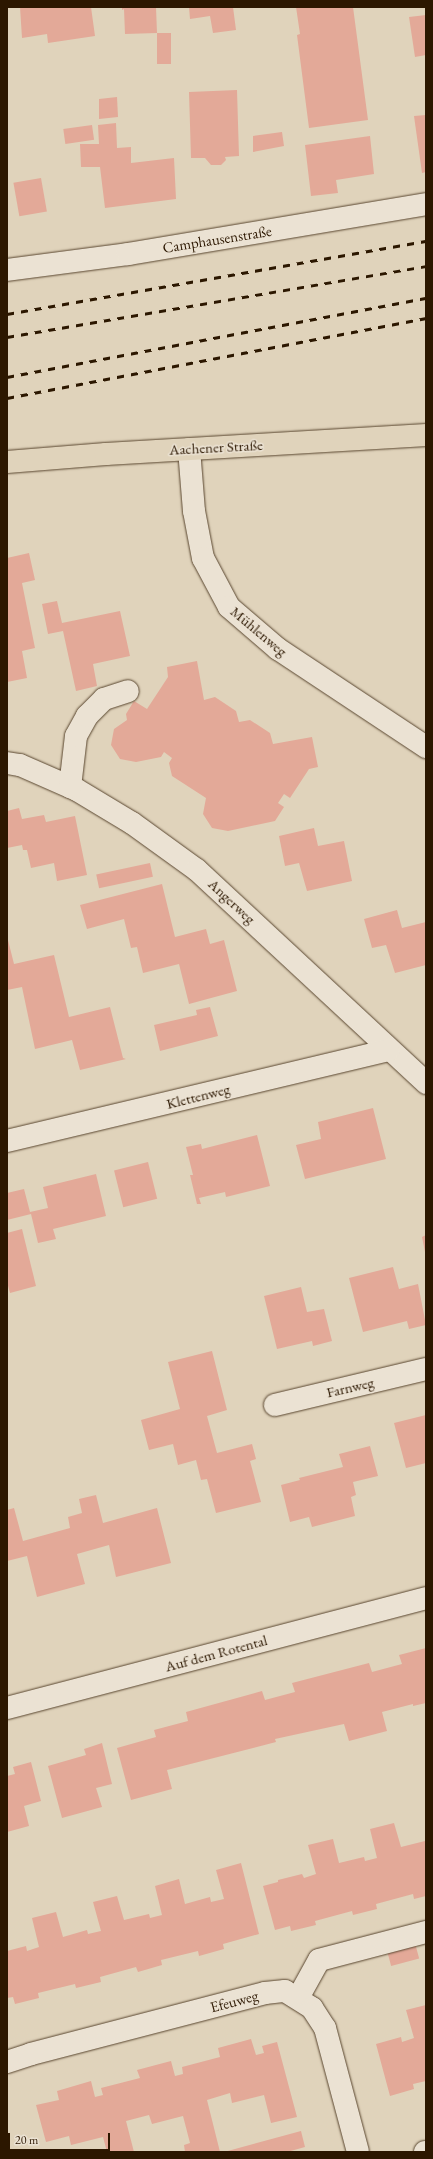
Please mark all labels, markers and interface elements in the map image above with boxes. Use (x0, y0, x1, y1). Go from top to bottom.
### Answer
street label: Camphausenstraße (161, 222, 273, 256)
street label: Aachener Straße (169, 436, 263, 458)
street label: Mühlenweg (227, 602, 291, 660)
street label: Angerweg (205, 875, 259, 927)
street label: Klettenweg (164, 1079, 232, 1113)
street label: Farnweg (325, 1373, 375, 1401)
street label: Auf dem Rotental (163, 1631, 269, 1675)
street label: Efeuweg (208, 1986, 260, 2016)
scale bar (10, 2125, 112, 2151)
text: 20 m (15, 2132, 38, 2148)

